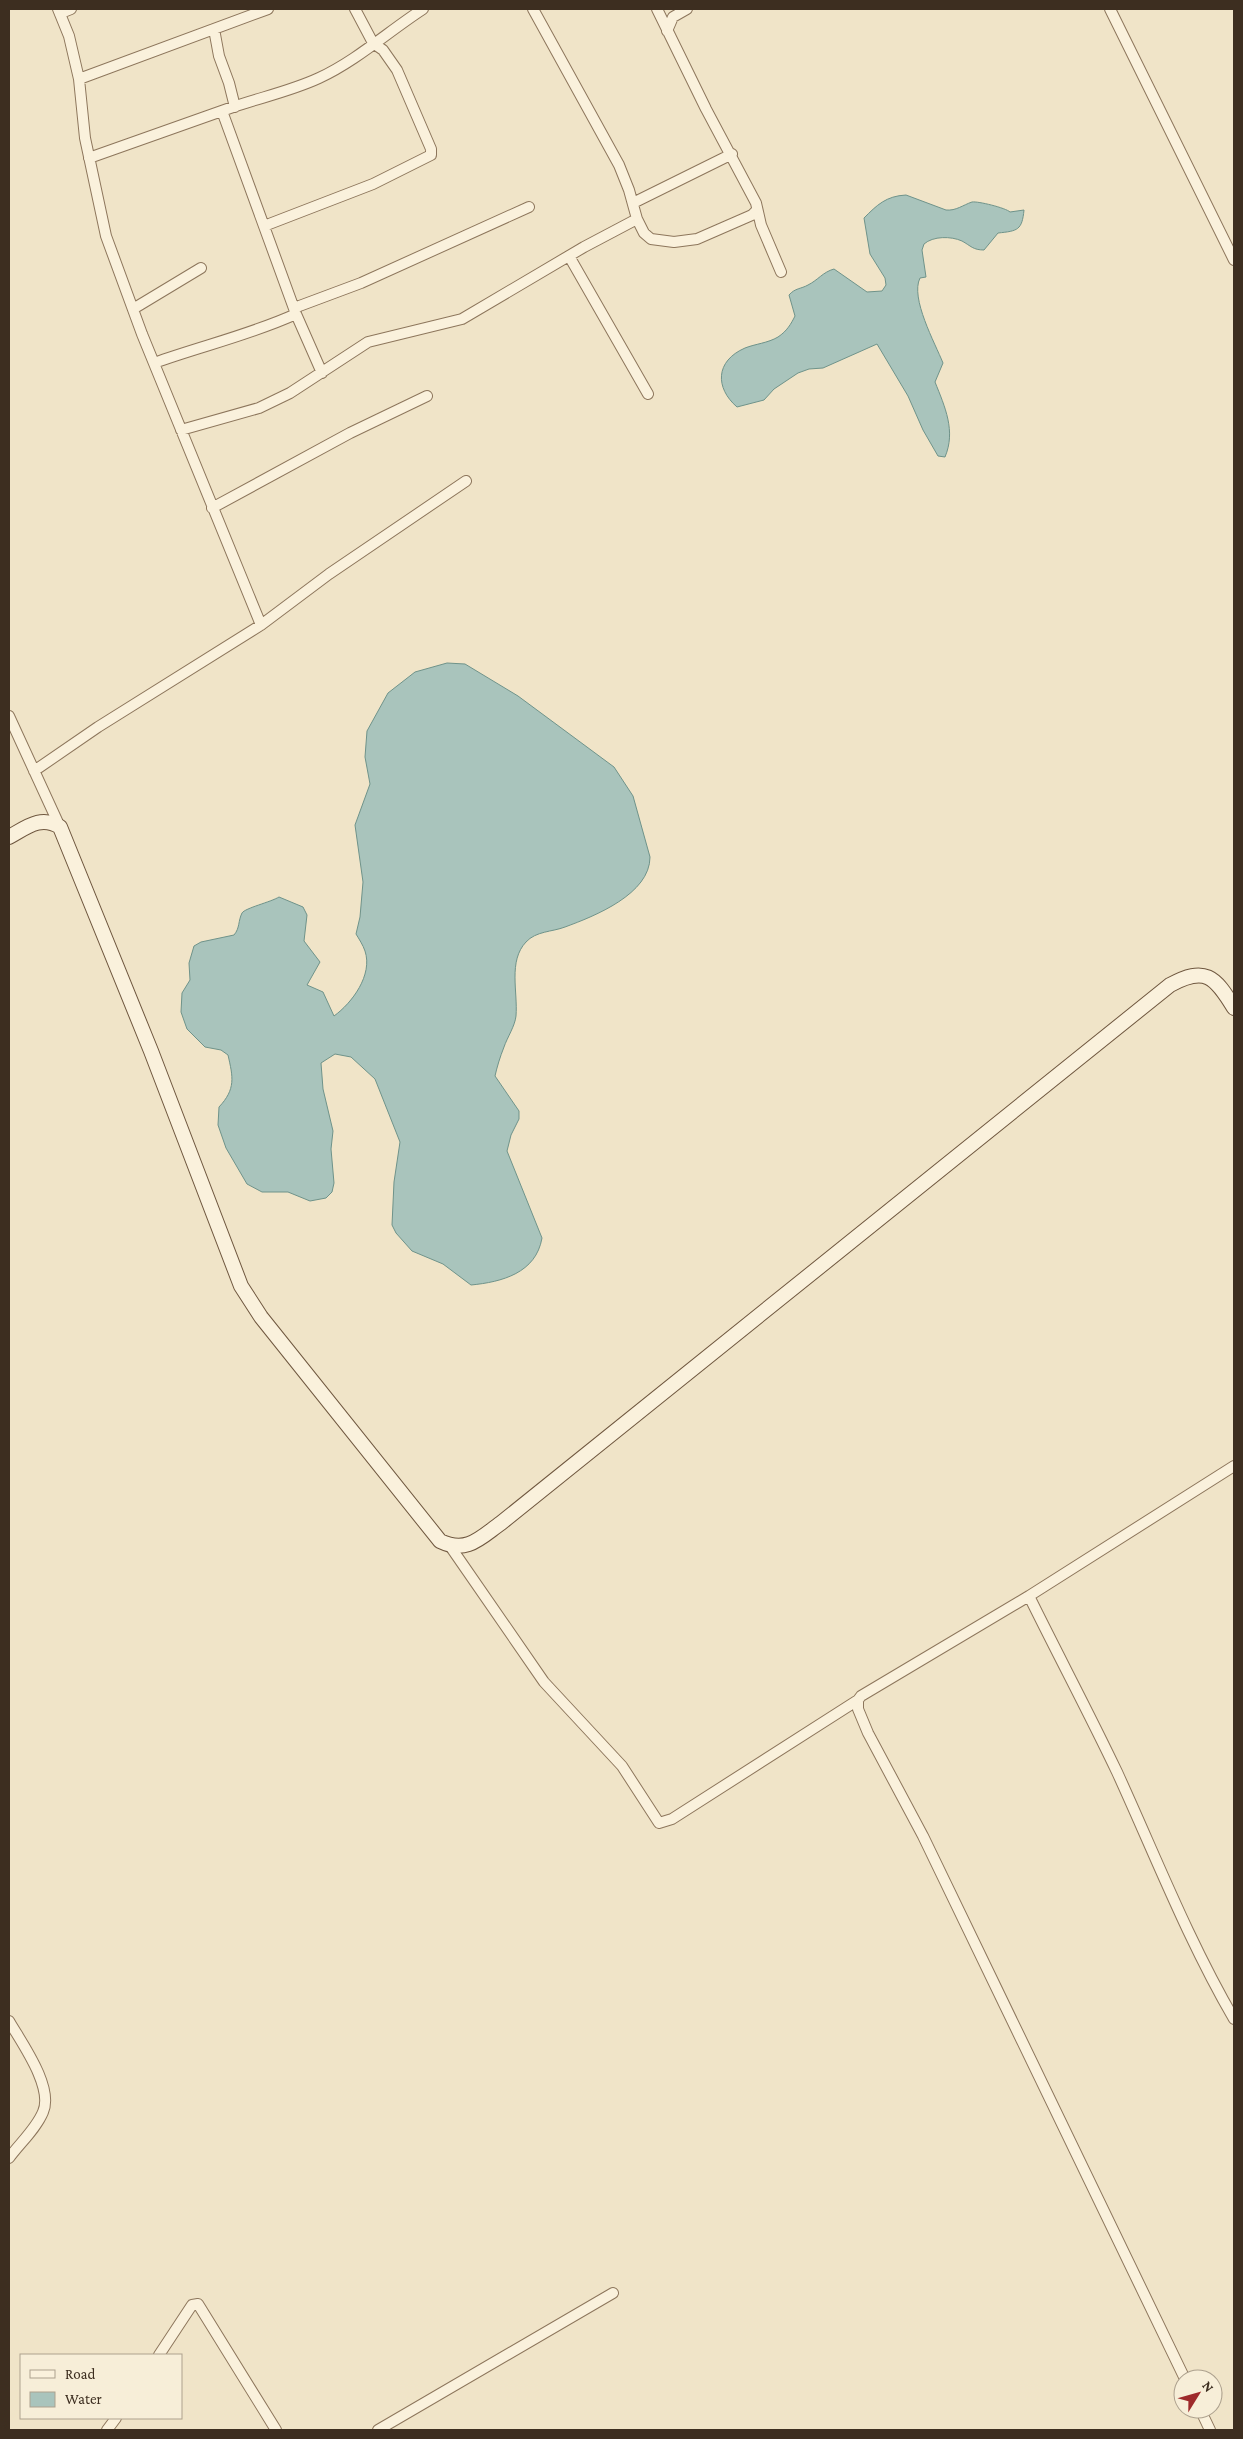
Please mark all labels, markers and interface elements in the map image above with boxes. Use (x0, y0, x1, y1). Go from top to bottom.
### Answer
legend (20, 2354, 182, 2419)
text: Road (65, 2366, 96, 2382)
north arrow (1173, 2369, 1223, 2419)
text: N (1199, 2378, 1218, 2395)
text: Water (65, 2391, 102, 2407)

